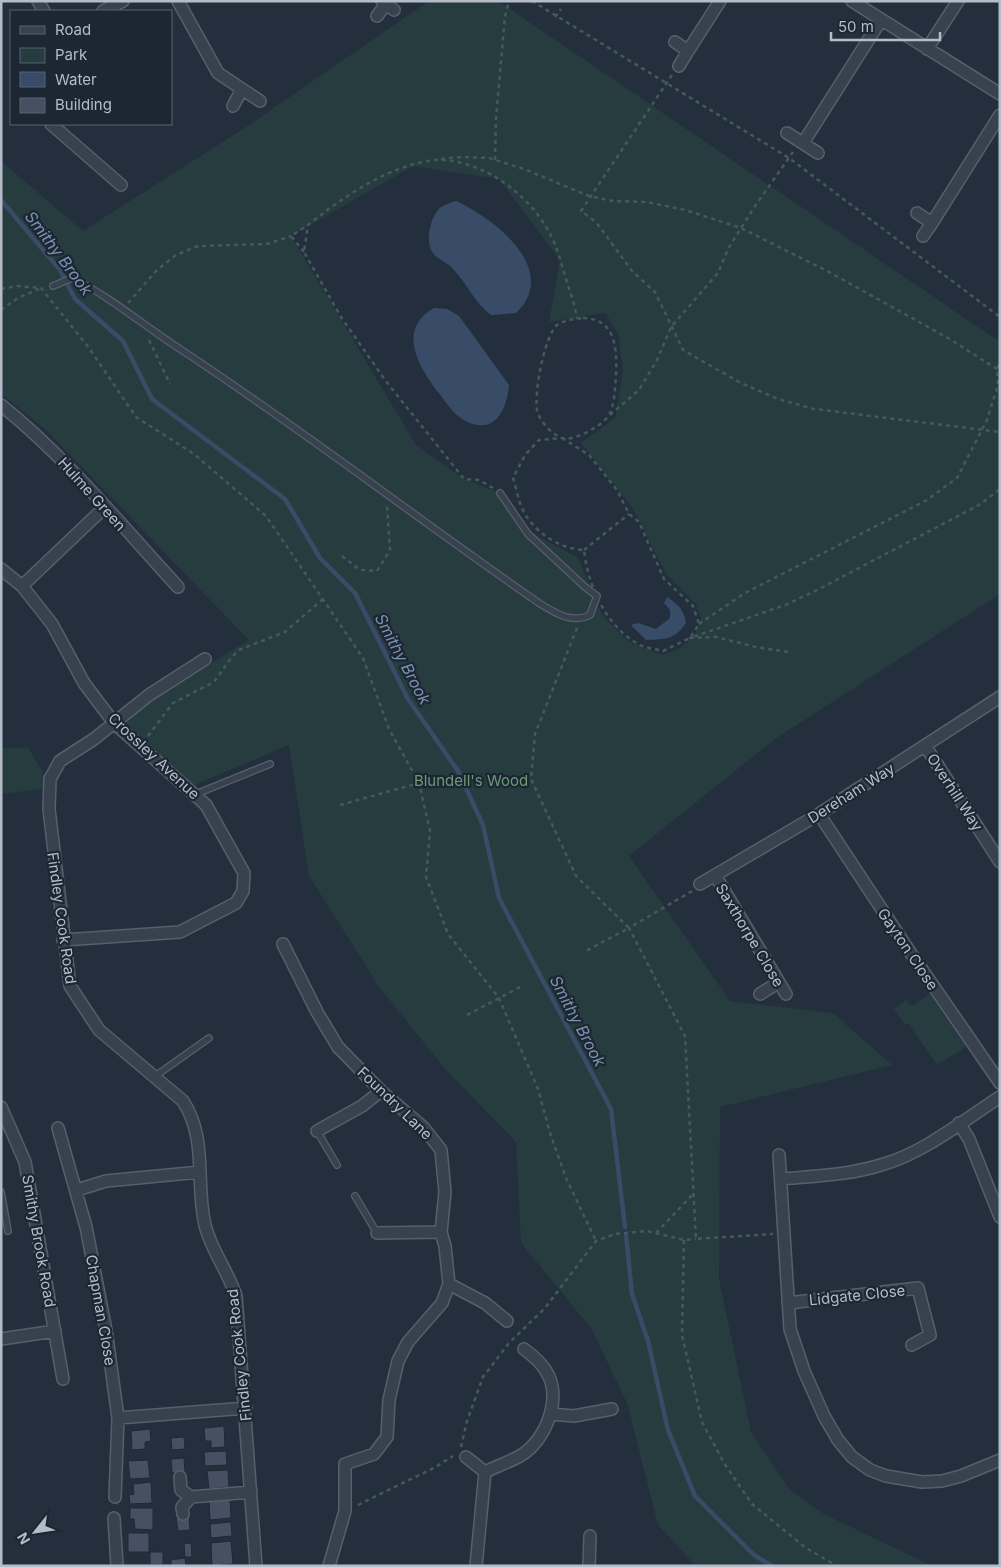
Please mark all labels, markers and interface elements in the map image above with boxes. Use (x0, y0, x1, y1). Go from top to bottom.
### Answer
legend (10, 10, 172, 125)
scale bar (831, 10, 940, 42)
text: 50 m (838, 17, 874, 36)
text: Road (55, 20, 91, 39)
text: Park (55, 45, 88, 64)
text: Water (55, 70, 97, 89)
text: Building (55, 95, 112, 114)
water label: Smithy Brook (21, 207, 97, 299)
street label: Hulme Green (54, 453, 130, 535)
water label: Smithy Brook (371, 610, 435, 708)
street label: Crossley Avenue (104, 709, 204, 803)
street label: Overhill Way (923, 750, 987, 835)
street label: Dereham Way (804, 758, 898, 827)
park label: Blundell's Wood (414, 771, 528, 790)
street label: Findley Cook Road (43, 851, 81, 985)
street label: Saxthorpe Close (712, 880, 788, 990)
street label: Gayton Close (874, 904, 942, 994)
water label: Smithy Brook (546, 972, 610, 1070)
street label: Foundry Lane (353, 1062, 437, 1144)
street label: Smithy Brook Road (18, 1173, 60, 1309)
street label: Chapman Close (82, 1253, 120, 1367)
street label: Lidgate Close (808, 1280, 906, 1310)
street label: Findley Cook Road (223, 1288, 255, 1422)
north arrow (10, 1507, 60, 1557)
text: N (13, 1530, 33, 1548)

